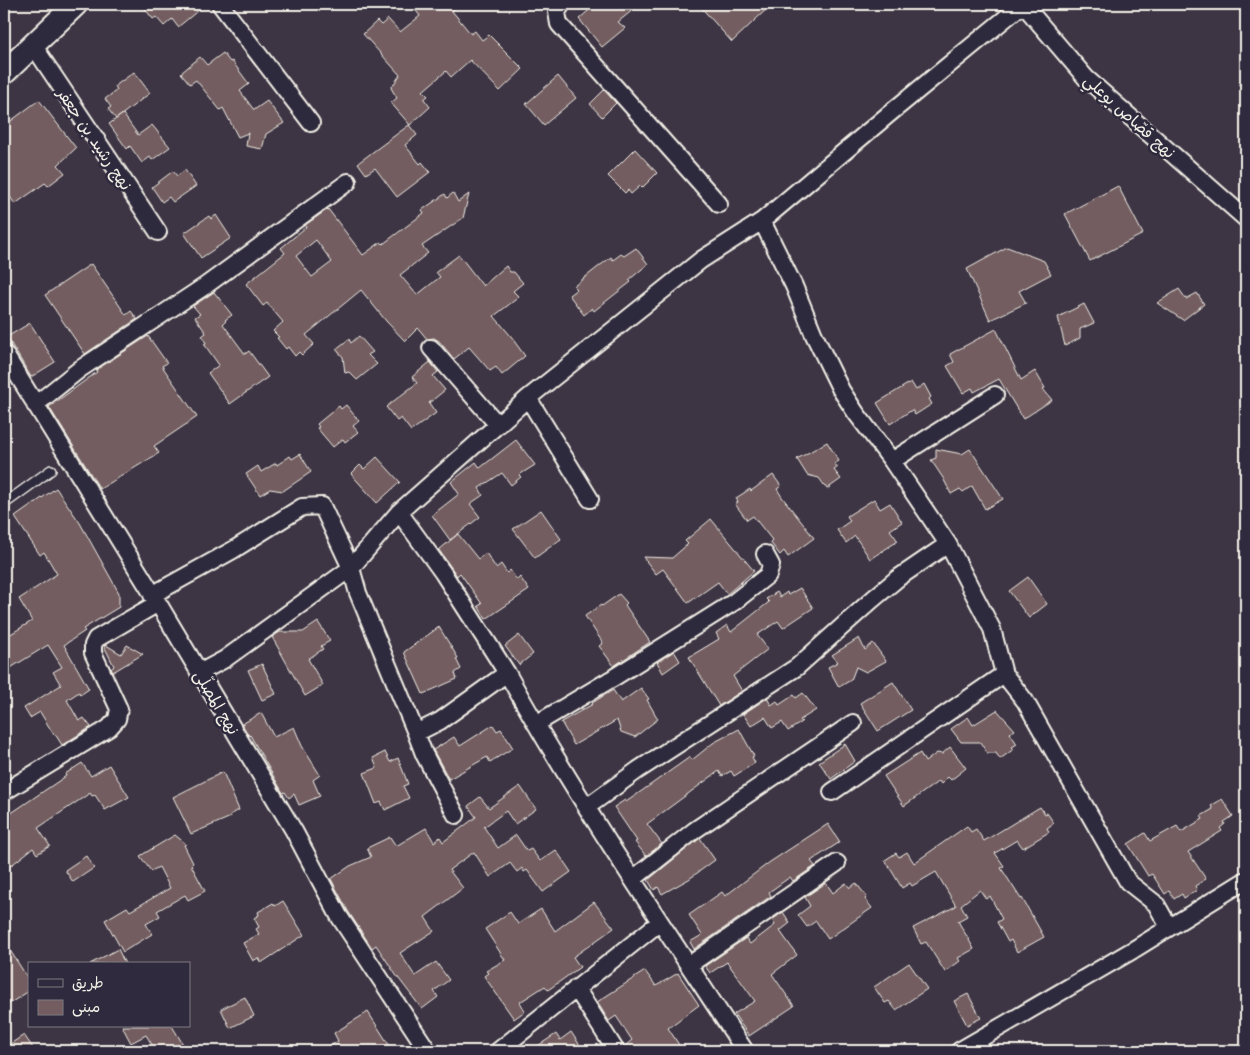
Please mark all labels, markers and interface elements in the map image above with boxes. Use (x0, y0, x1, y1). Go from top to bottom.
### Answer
street label: نهج قصّاص بوعلي (1077, 71, 1179, 166)
street label: نهج رشيد بن جعفر (52, 84, 135, 194)
street label: نهج المصلّى (189, 666, 245, 739)
legend (28, 962, 190, 1028)
text: طريق (72, 974, 104, 992)
text: مبنى (72, 998, 100, 1017)

